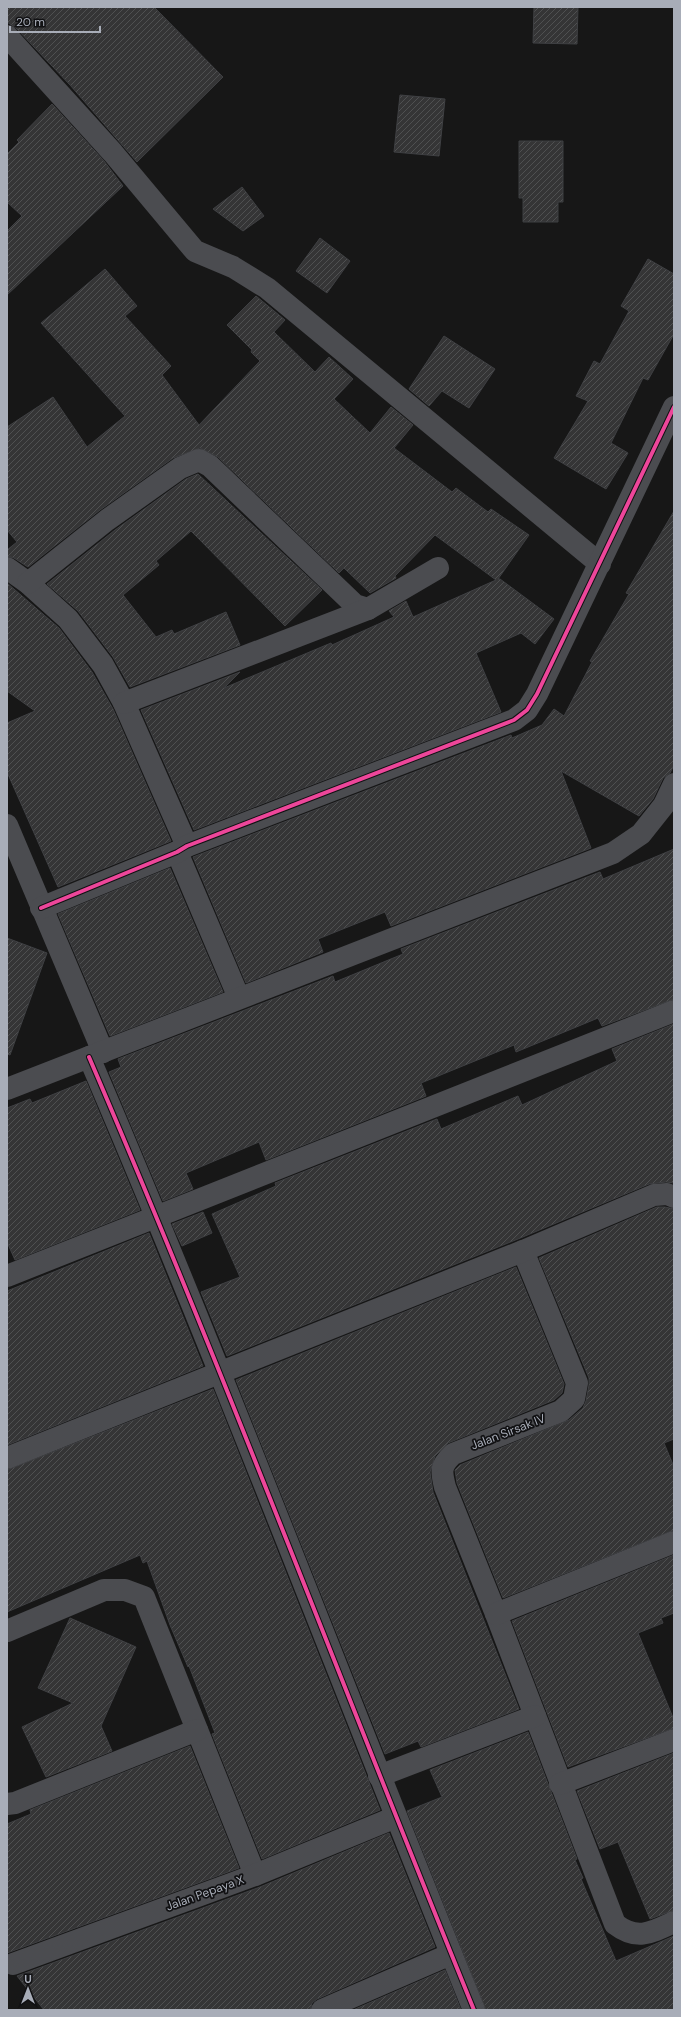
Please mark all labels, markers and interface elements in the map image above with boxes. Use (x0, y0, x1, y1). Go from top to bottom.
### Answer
scale bar (10, 8, 100, 34)
text: 20 m (16, 14, 45, 30)
street label: Jalan Sirsak IV (468, 1410, 548, 1454)
street label: Jalan Pepaya X (164, 1871, 246, 1915)
north arrow (8, 1969, 48, 2009)
text: U (24, 1972, 32, 1986)

